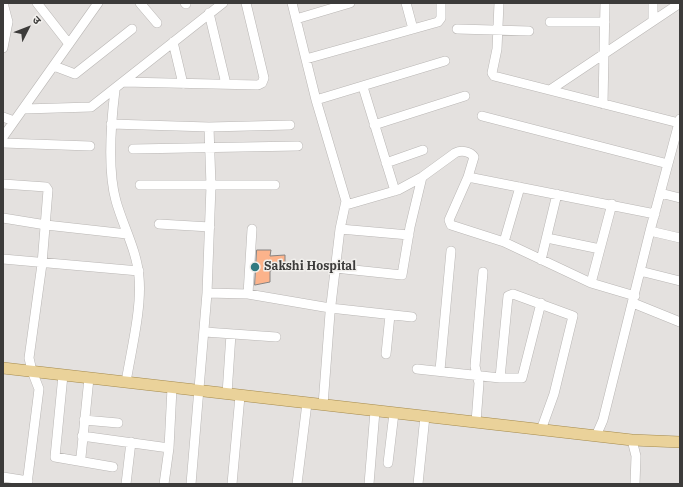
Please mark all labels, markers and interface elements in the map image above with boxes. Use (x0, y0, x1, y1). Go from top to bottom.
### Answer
north arrow (8, 8, 48, 48)
text: उ (30, 13, 44, 27)
place label: Sakshi Hospital (264, 260, 356, 274)
marker: Sakshi Hospital (249, 261, 261, 273)

